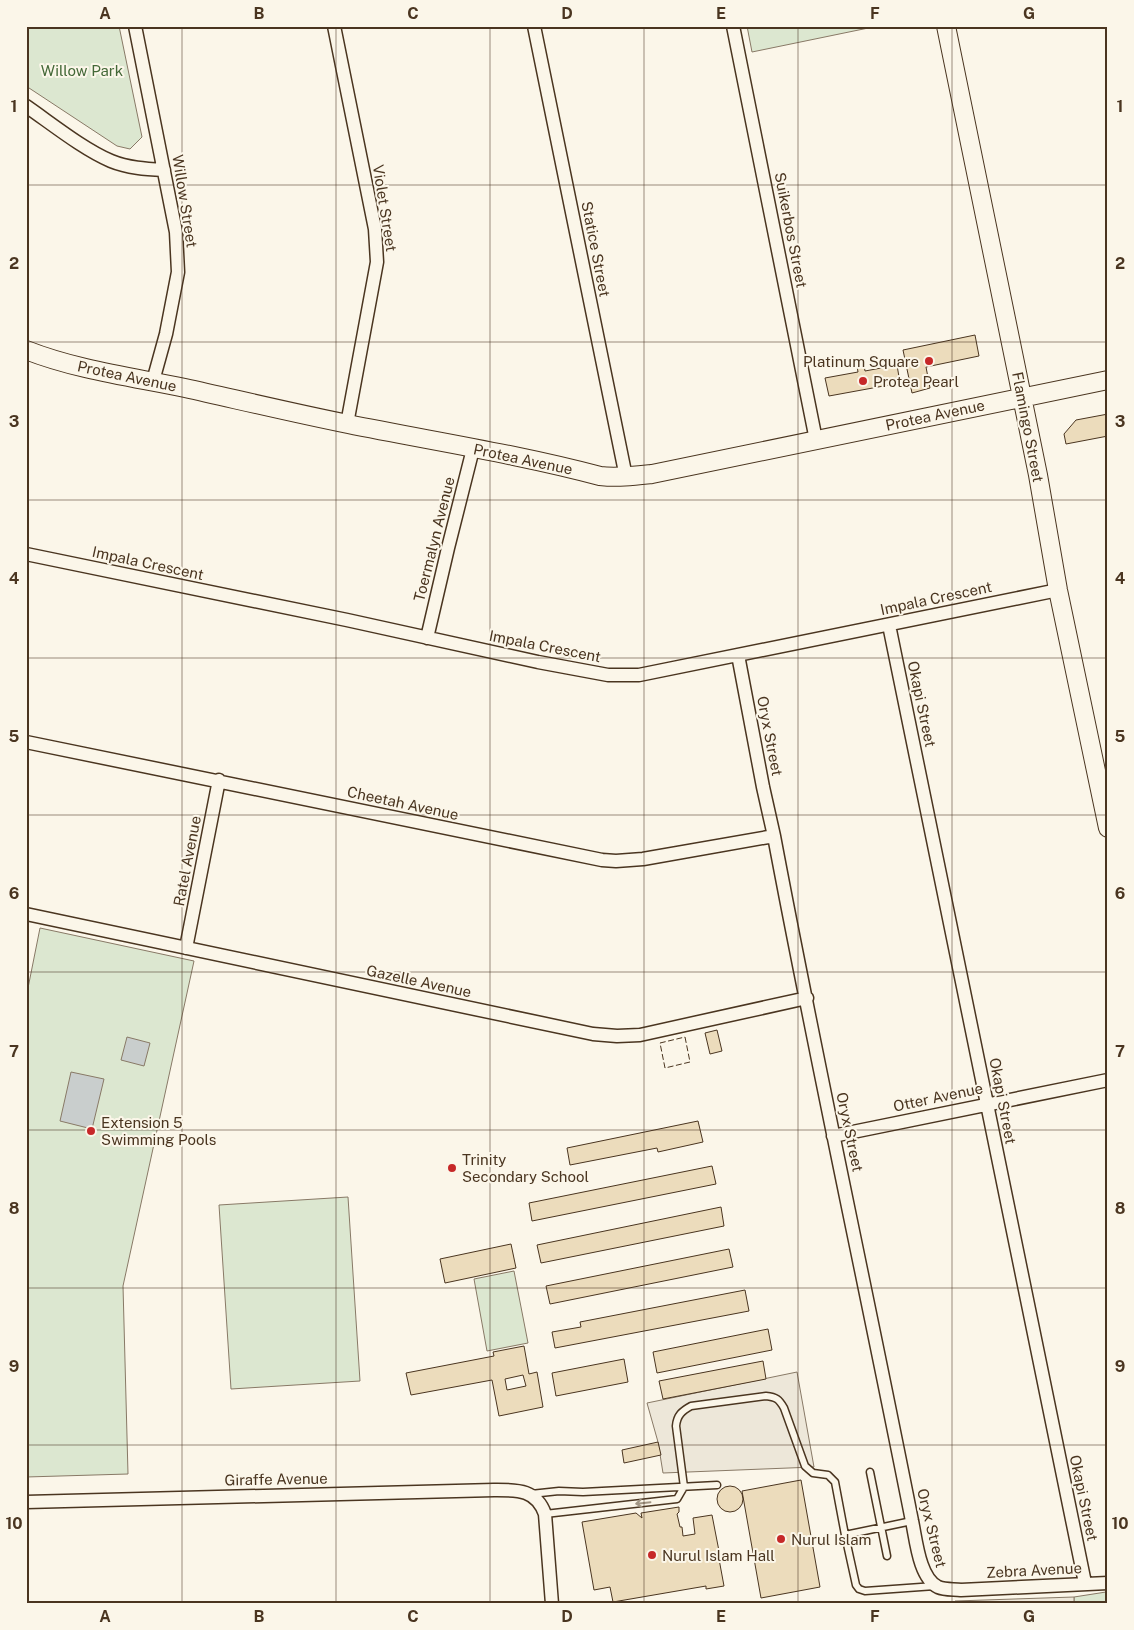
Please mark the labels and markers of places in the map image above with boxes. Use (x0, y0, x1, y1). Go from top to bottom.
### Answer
place label: Platinum Square (803, 353, 919, 370)
marker: Platinum Square (923, 355, 935, 367)
place label: Protea Pearl (873, 373, 959, 390)
marker: Protea Pearl (857, 375, 869, 387)
place label: Extension 5 Swimming Pools (101, 1114, 216, 1148)
marker: Extension 5 Swimming Pools (85, 1125, 97, 1137)
place label: Trinity Secondary School (462, 1151, 589, 1185)
marker: Trinity Secondary School (446, 1162, 458, 1174)
place label: Nurul Islam (791, 1531, 872, 1548)
marker: Nurul Islam (775, 1533, 787, 1545)
place label: Nurul Islam Hall (662, 1547, 775, 1564)
marker: Nurul Islam Hall (646, 1549, 658, 1561)

